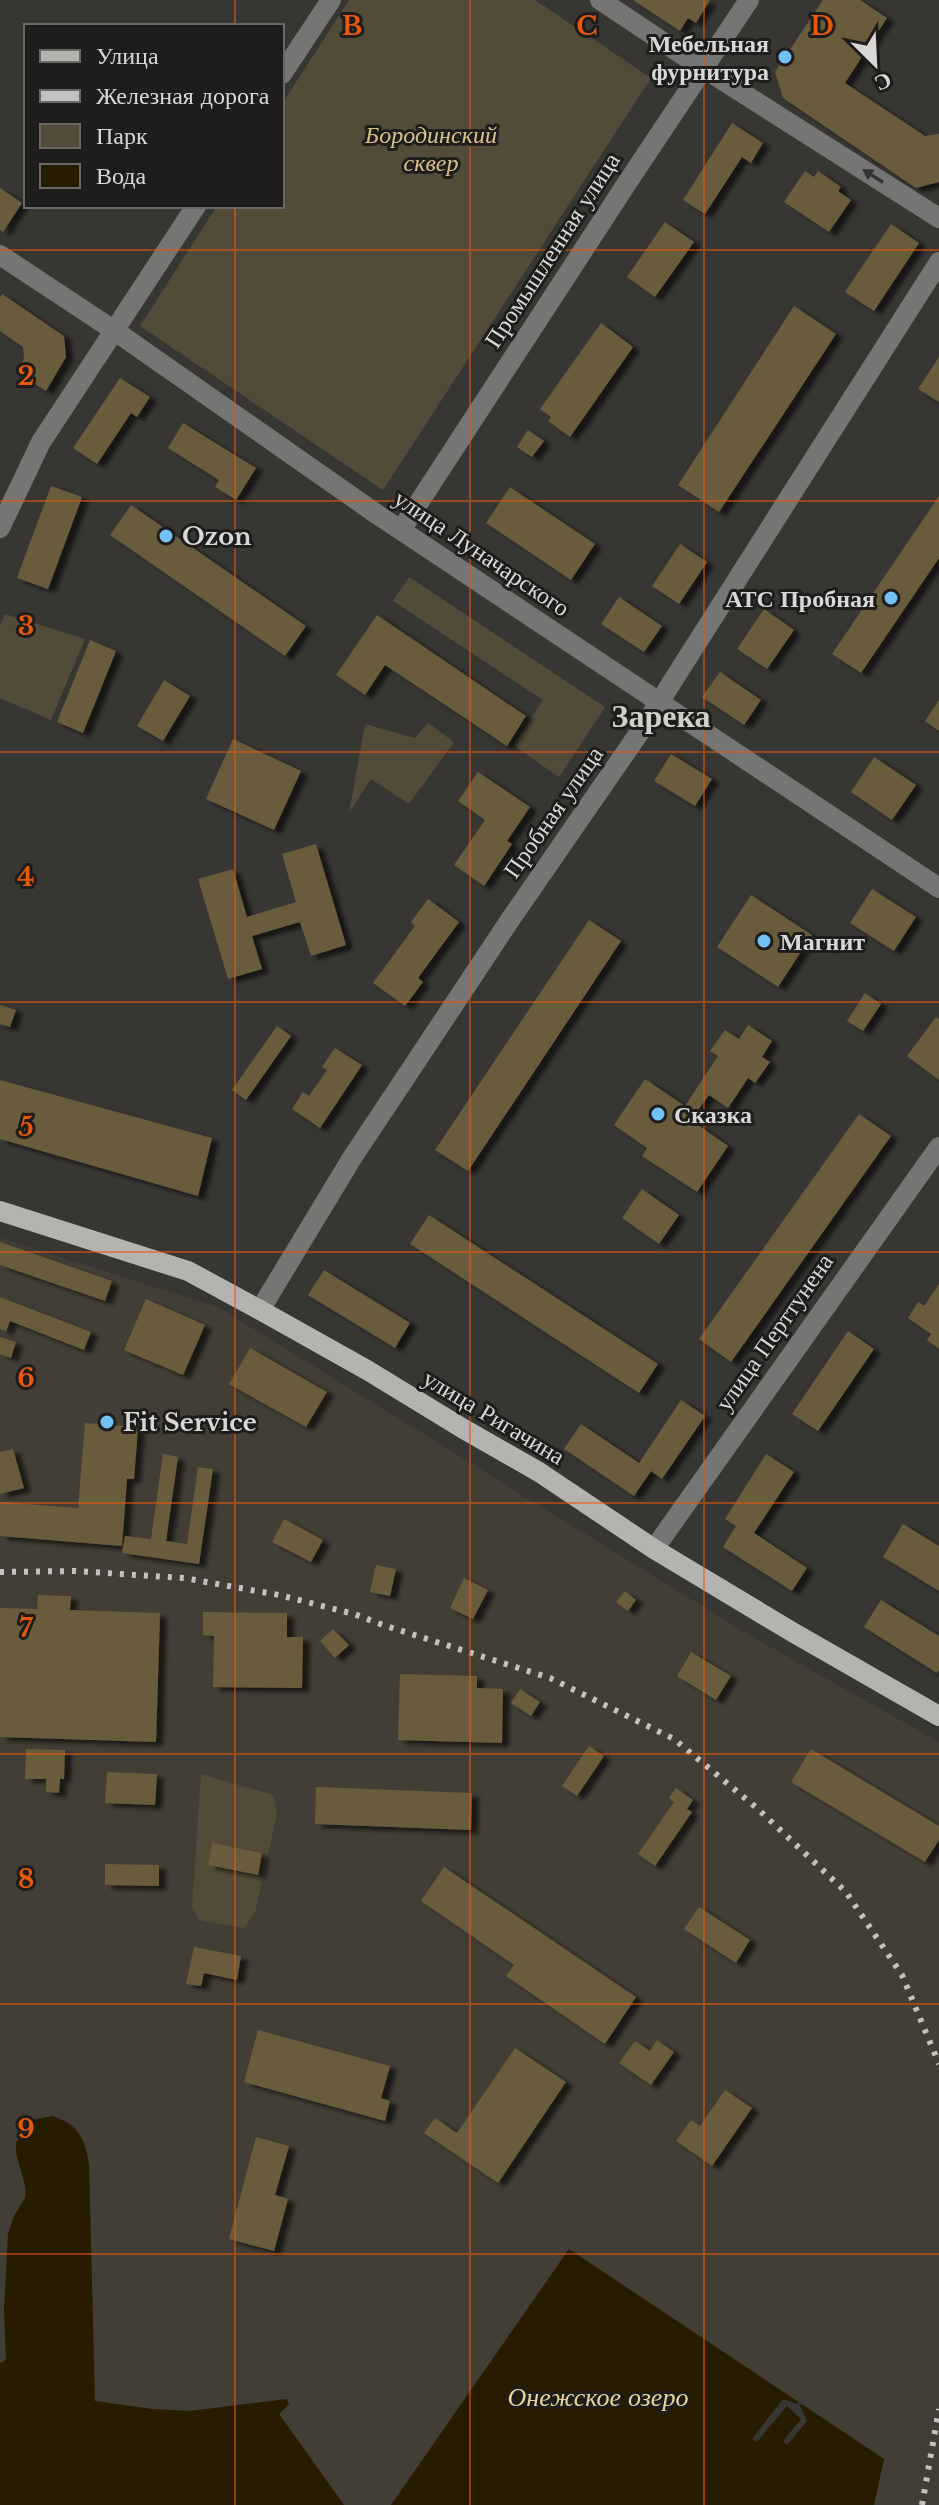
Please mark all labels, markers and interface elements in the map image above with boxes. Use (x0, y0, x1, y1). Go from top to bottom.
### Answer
text: B (342, 10, 362, 42)
text: C (576, 10, 598, 42)
text: D (810, 10, 834, 42)
legend (24, 24, 284, 208)
north arrow (835, 24, 915, 104)
place label: Мебельная фурнитура (649, 29, 769, 86)
text: Улица (96, 41, 159, 70)
marker: Мебельная фурнитура (776, 48, 794, 66)
text: С (870, 66, 896, 97)
text: Железная дорога (96, 81, 270, 110)
park label: Бородинский сквер (364, 120, 497, 177)
text: Парк (96, 121, 148, 150)
street label: Промышленная улица (478, 147, 626, 353)
text: Вода (96, 161, 147, 190)
one-way arrow (862, 170, 884, 184)
text: 2 (18, 360, 34, 392)
street label: улица Луначарского (389, 484, 575, 622)
place label: Ozon (182, 522, 252, 551)
marker: Ozon (157, 527, 175, 545)
place label: АТС Пробная (725, 584, 875, 613)
marker: АТС Пробная (882, 589, 900, 607)
text: 3 (18, 610, 34, 642)
district label: Зарека (612, 696, 710, 736)
street label: Пробная улица (497, 740, 609, 883)
text: 4 (17, 861, 35, 893)
place label: Магнит (780, 927, 865, 956)
marker: Магнит (755, 932, 773, 950)
place label: Сказка (674, 1100, 752, 1129)
marker: Сказка (649, 1105, 667, 1123)
text: 5 (18, 1111, 34, 1143)
street label: улица Перттунена (709, 1247, 839, 1416)
text: 6 (17, 1362, 35, 1394)
street label: улица Ригачина (418, 1363, 570, 1471)
place label: Fit Service (123, 1408, 257, 1437)
marker: Fit Service (98, 1413, 116, 1431)
text: 7 (19, 1612, 33, 1644)
text: 8 (18, 1863, 34, 1895)
text: 9 (17, 2113, 35, 2145)
water label: Онежское озеро (508, 2381, 688, 2413)

